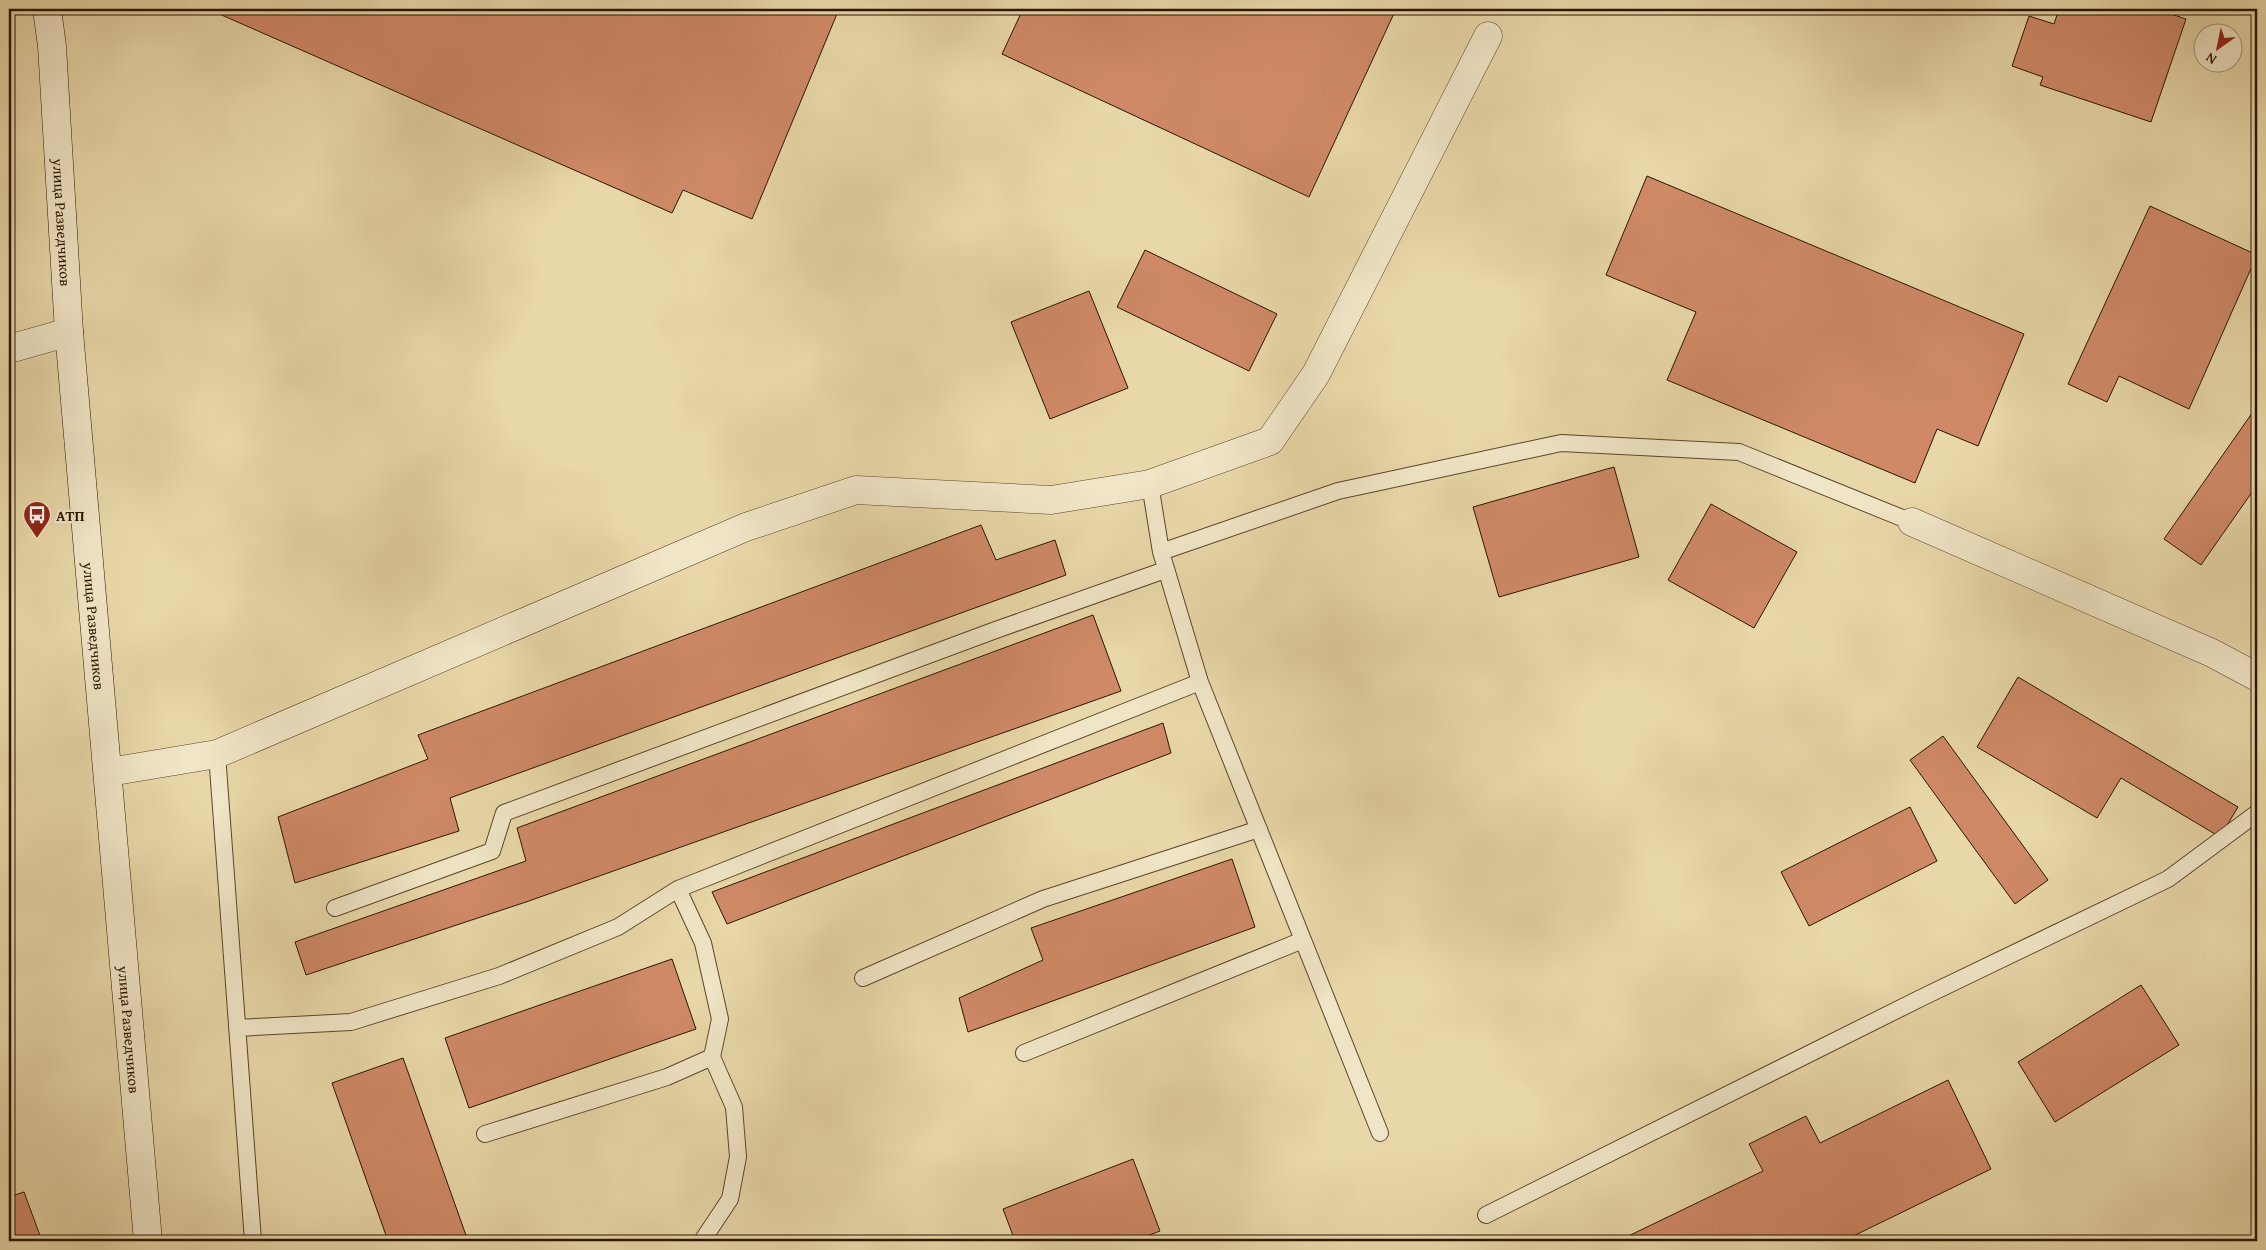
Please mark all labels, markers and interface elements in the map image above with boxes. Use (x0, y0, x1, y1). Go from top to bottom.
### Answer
north arrow (2194, 22, 2244, 72)
text: N (2201, 48, 2220, 70)
street label: улица Разведчиков (48, 157, 77, 287)
bus stop icon: АТП (22, 500, 52, 539)
place label: АТП (56, 505, 85, 526)
street label: улица Разведчиков (78, 560, 111, 691)
street label: улица Разведчиков (114, 964, 146, 1094)

